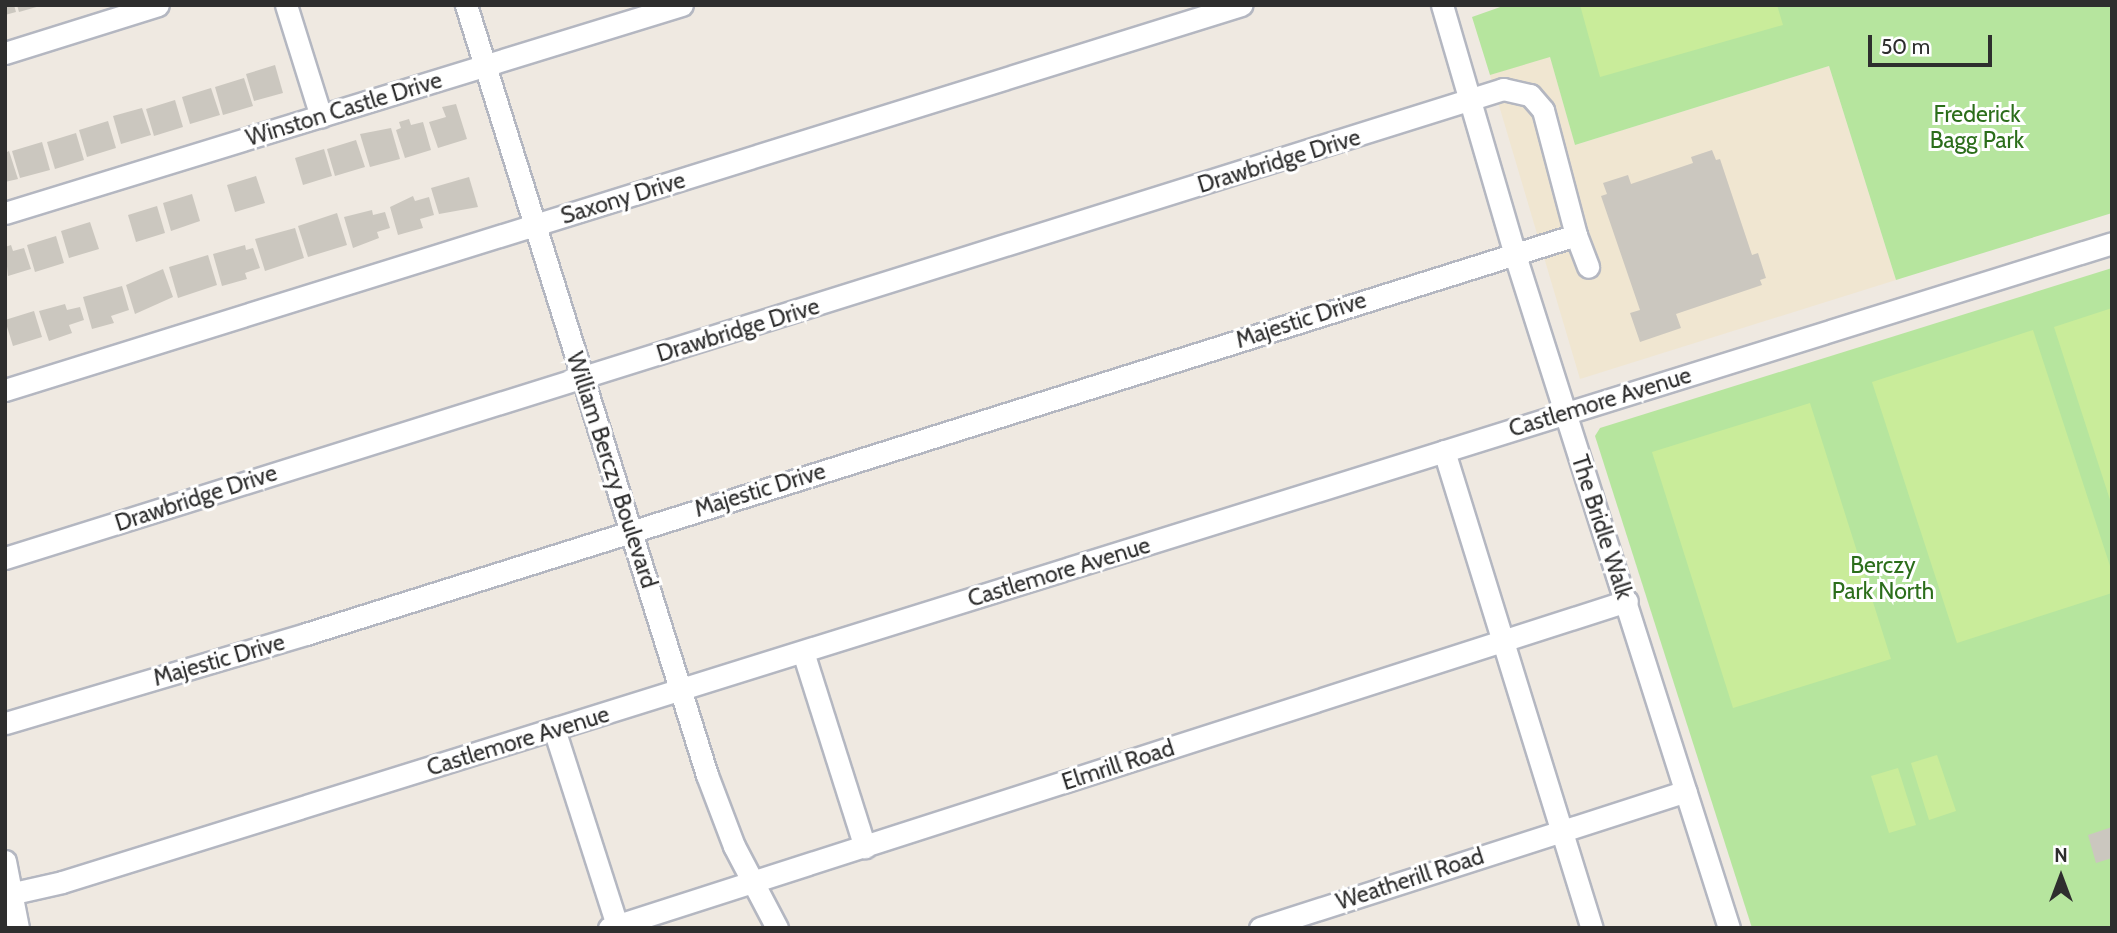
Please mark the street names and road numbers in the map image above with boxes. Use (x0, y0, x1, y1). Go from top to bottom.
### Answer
street label: Winston Castle Drive (243, 66, 445, 152)
street label: Drawbridge Drive (1194, 123, 1364, 199)
street label: Saxony Drive (558, 166, 688, 230)
street label: Majestic Drive (1232, 286, 1370, 354)
street label: Drawbridge Drive (653, 292, 823, 368)
street label: William Berczy Boulevard (561, 348, 663, 592)
street label: Castlemore Avenue (1505, 361, 1695, 443)
street label: The Bridle Walk (1566, 451, 1638, 603)
street label: Majestic Drive (691, 457, 829, 523)
street label: Drawbridge Drive (111, 459, 281, 537)
street label: Castlemore Avenue (964, 531, 1154, 613)
street label: Majestic Drive (150, 628, 288, 692)
street label: Castlemore Avenue (423, 700, 613, 782)
street label: Elmrill Road (1058, 734, 1178, 796)
street label: Weatherill Road (1333, 842, 1487, 916)

